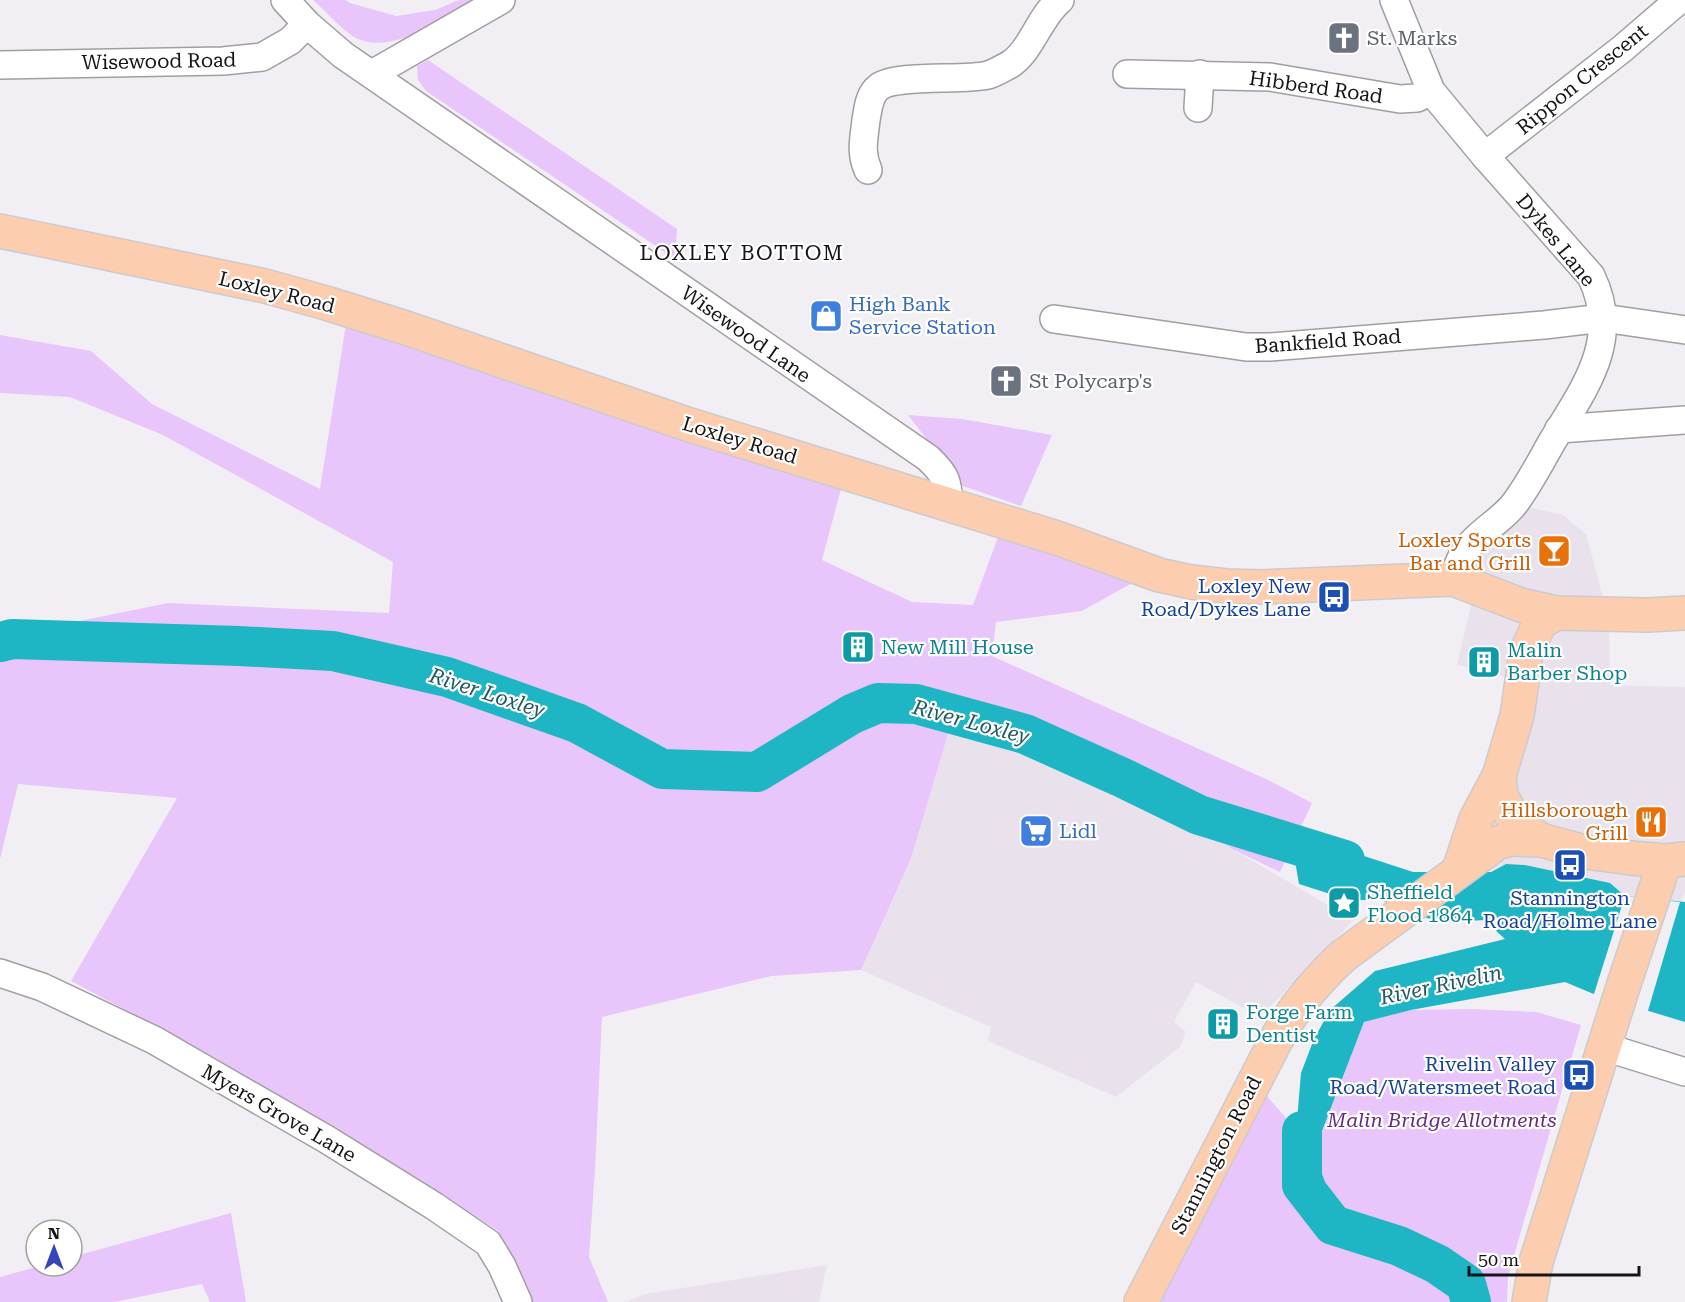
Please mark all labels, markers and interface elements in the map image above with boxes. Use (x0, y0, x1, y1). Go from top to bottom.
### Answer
street label: Rippon Crescent (1511, 18, 1653, 139)
church icon: St. Marks (1326, 20, 1362, 56)
place label: St. Marks (1367, 26, 1457, 50)
street label: Wisewood Road (81, 48, 237, 74)
street label: Hibberd Road (1248, 66, 1385, 108)
street label: Dykes Lane (1511, 189, 1601, 291)
district label: LOXLEY BOTTOM (640, 241, 844, 265)
street label: Loxley Road (216, 266, 338, 318)
street label: Wisewood Lane (677, 280, 815, 388)
place label: High Bank Service Station (849, 292, 996, 339)
shop icon: High Bank Service Station (808, 298, 844, 334)
street label: Bankfield Road (1254, 324, 1402, 358)
church icon: St Polycarp's (988, 363, 1024, 399)
place label: St Polycarp's (1029, 369, 1152, 393)
street label: Loxley Road (680, 411, 801, 469)
place label: Loxley Sports Bar and Grill (1398, 528, 1531, 575)
bar icon: Loxley Sports Bar and Grill (1536, 533, 1572, 569)
place label: Loxley New Road/Dykes Lane (1141, 574, 1311, 621)
bus stop icon: Loxley New Road/Dykes Lane (1316, 579, 1352, 615)
building icon: New Mill House (840, 629, 876, 665)
place label: New Mill House (881, 635, 1034, 659)
place label: Malin Barber Shop (1507, 638, 1627, 685)
building icon: Malin Barber Shop (1466, 644, 1502, 680)
water label: River Loxley (426, 663, 548, 723)
water label: River Loxley (909, 695, 1032, 749)
place label: Hillsborough Grill (1501, 798, 1628, 845)
restaurant icon: Hillsborough Grill (1633, 804, 1669, 840)
supermarket icon: Lidl (1018, 813, 1054, 849)
place label: Lidl (1059, 819, 1097, 843)
bus stop icon: Stannington Road/Holme Lane (1552, 847, 1588, 883)
place label: Sheffield Flood 1864 (1367, 880, 1473, 927)
place icon: Sheffield Flood 1864 (1326, 885, 1362, 921)
place label: Stannington Road/Holme Lane (1483, 886, 1657, 933)
water label: River Rivelin (1377, 960, 1504, 1010)
place label: Forge Farm Dentist (1246, 1000, 1353, 1047)
building icon: Forge Farm Dentist (1205, 1006, 1241, 1042)
place label: Rivelin Valley Road/Watersmeet Road (1329, 1052, 1556, 1099)
bus stop icon: Rivelin Valley Road/Watersmeet Road (1561, 1057, 1597, 1093)
street label: Myers Grove Lane (198, 1059, 360, 1167)
street label: Stannington Road (1166, 1072, 1266, 1238)
park label: Malin Bridge Allotments (1326, 1108, 1557, 1132)
north arrow (24, 1218, 84, 1278)
text: N (48, 1224, 60, 1243)
scale bar (1469, 1239, 1638, 1277)
text: 50 m (1478, 1249, 1519, 1270)

